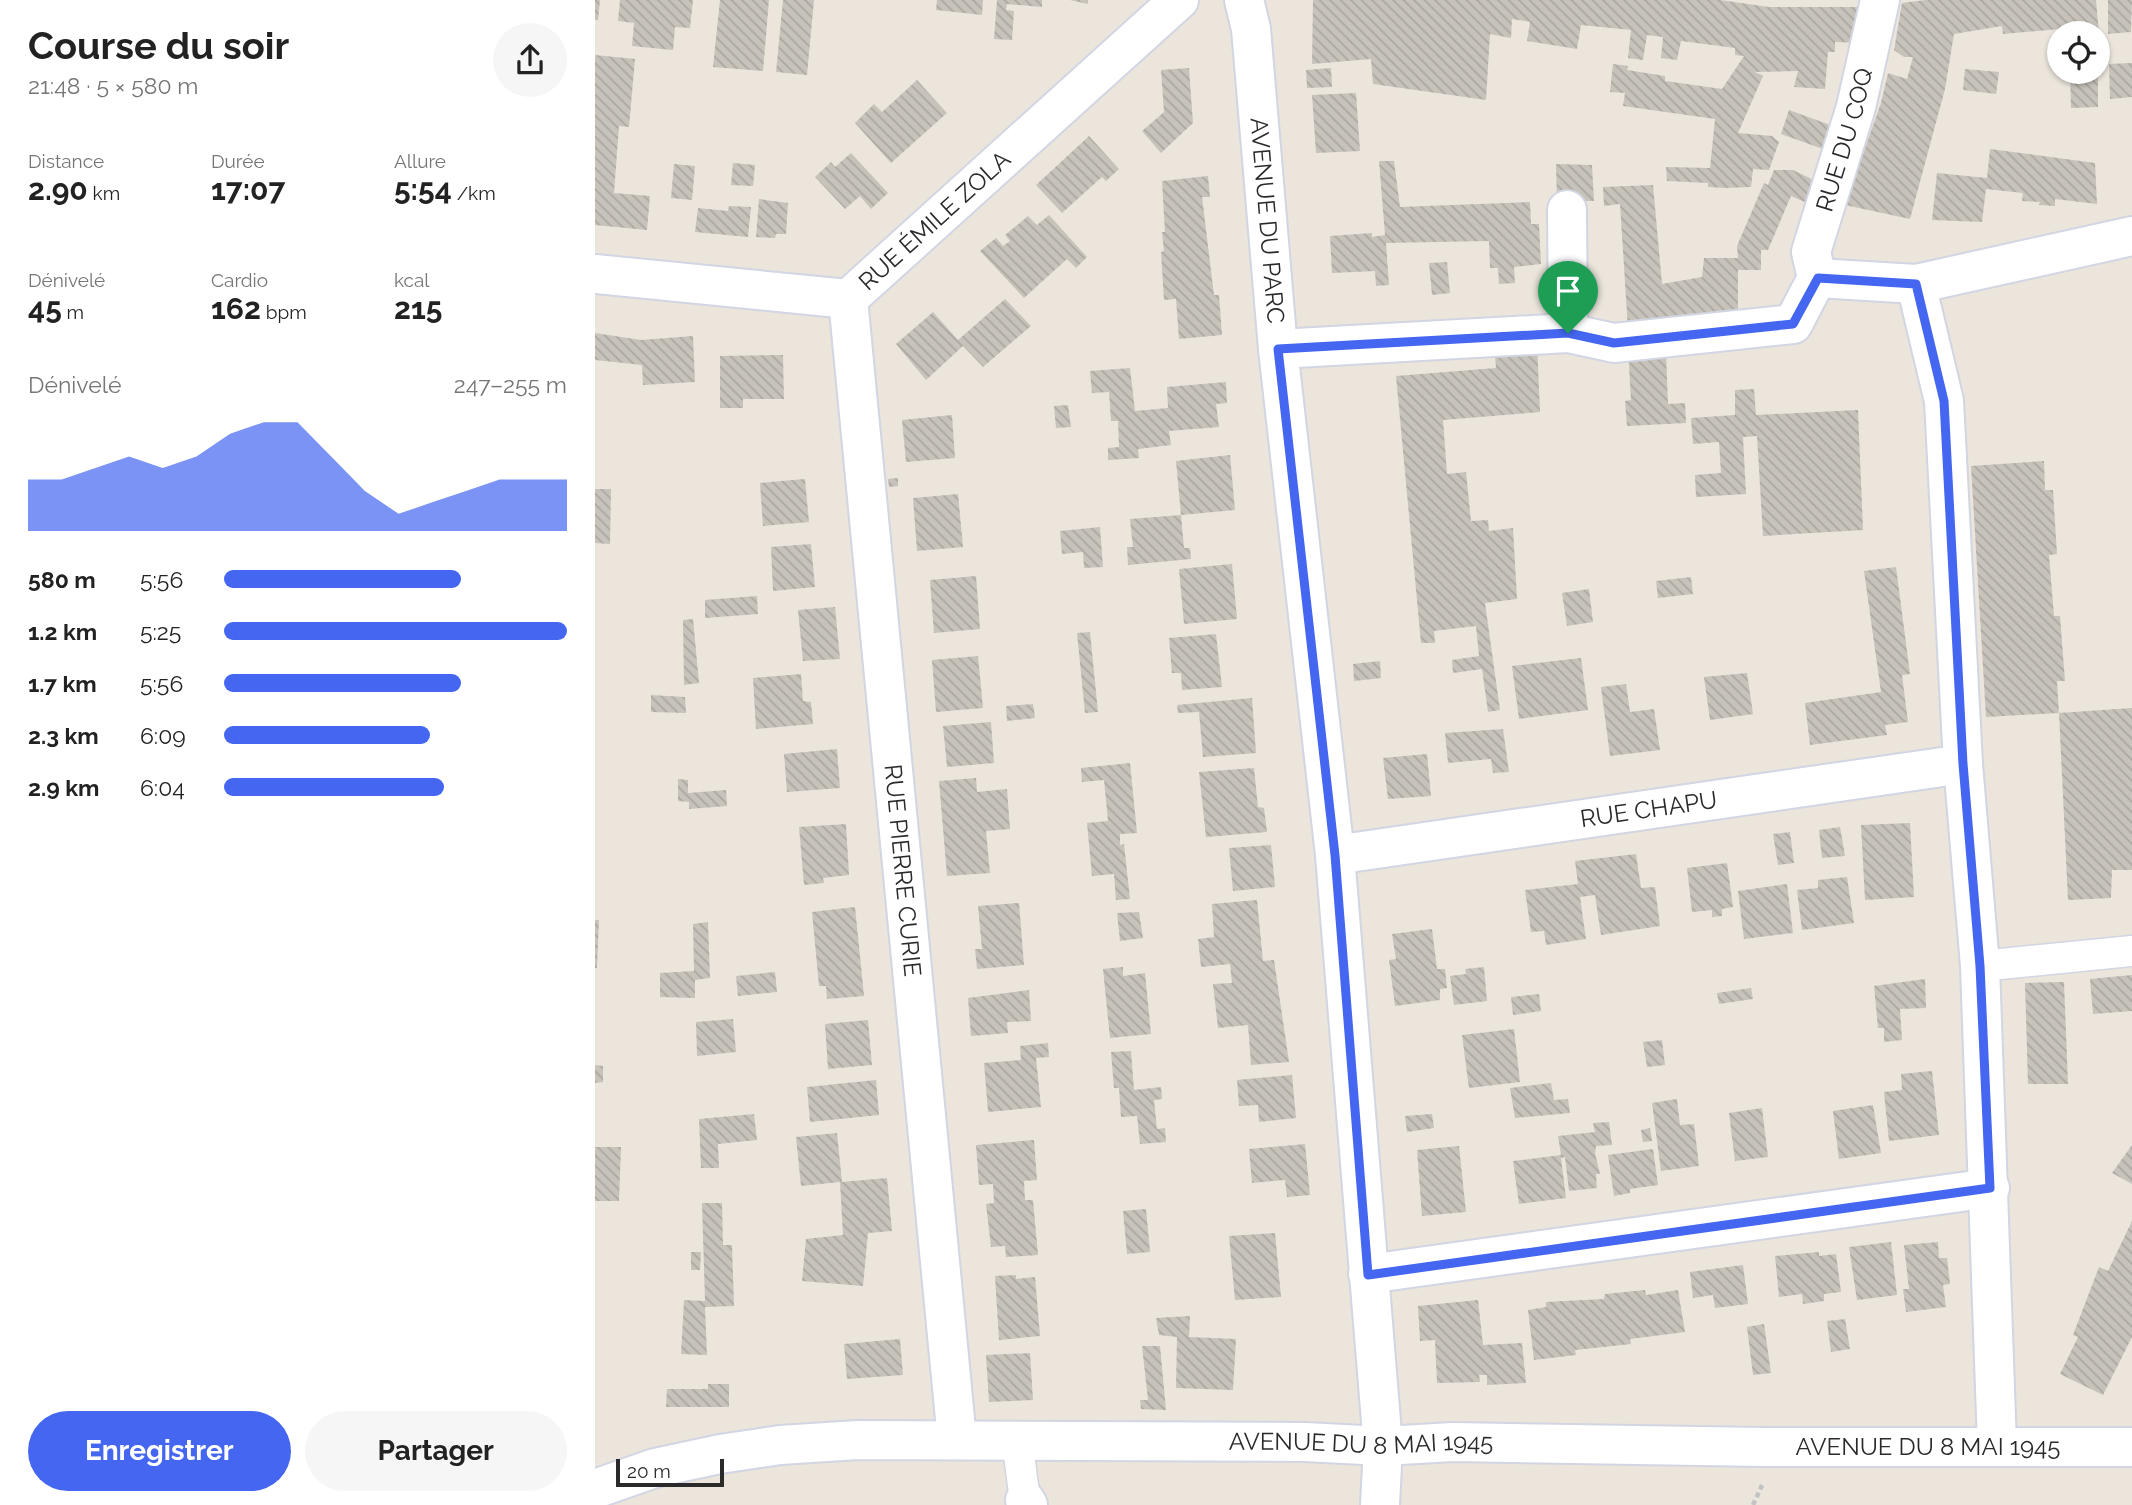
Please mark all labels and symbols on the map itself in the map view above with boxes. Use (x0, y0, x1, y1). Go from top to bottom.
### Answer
street label: RUE DU COQ (1809, 65, 1878, 215)
street label: AVENUE DU PARC (1245, 116, 1291, 325)
street label: RUE ÉMILE ZOLA (853, 145, 1016, 296)
pin (1538, 261, 1598, 333)
street label: RUE PIERRE CURIE (879, 763, 928, 978)
street label: RUE CHAPU (1578, 785, 1719, 833)
street label: AVENUE DU 8 MAI 1945 (1229, 1427, 1494, 1460)
street label: AVENUE DU 8 MAI 1945 (1795, 1432, 2060, 1461)
scale bar (616, 1456, 725, 1488)

